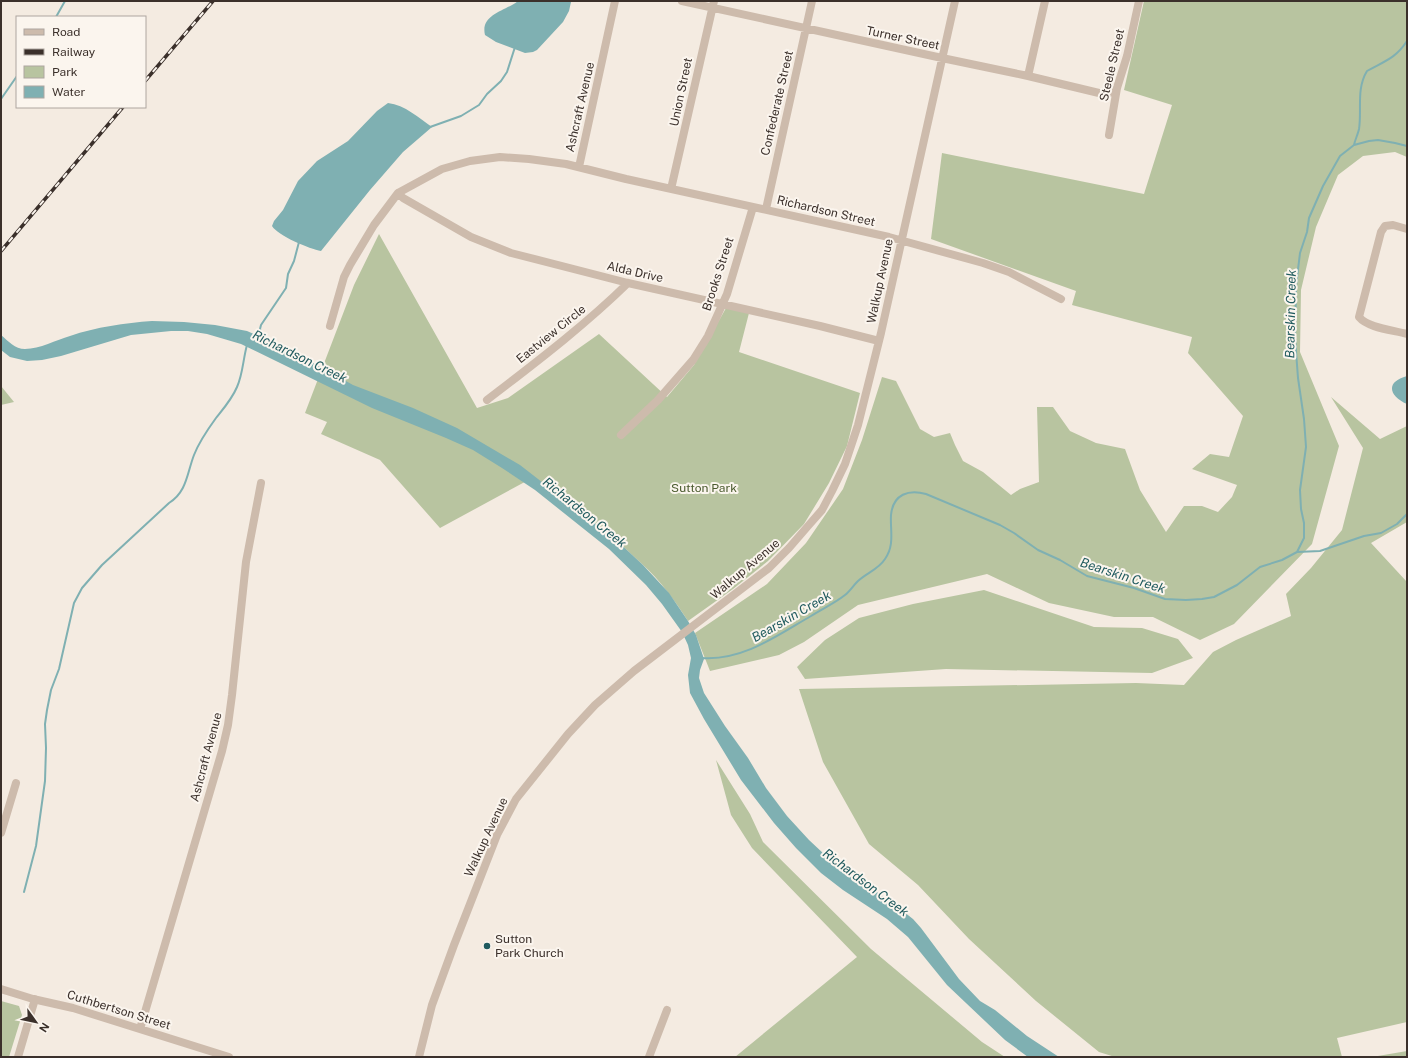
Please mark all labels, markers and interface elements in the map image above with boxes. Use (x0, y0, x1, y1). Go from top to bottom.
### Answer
legend (16, 16, 146, 108)
street label: Turner Street (865, 23, 941, 53)
text: Road (52, 25, 80, 39)
street label: Steele Street (1097, 27, 1127, 103)
text: Railway (52, 45, 96, 59)
street label: Confederate Street (758, 49, 796, 157)
street label: Union Street (667, 56, 695, 128)
street label: Ashcraft Avenue (563, 60, 597, 153)
text: Park (52, 65, 78, 79)
text: Water (52, 85, 86, 99)
street label: Richardson Street (775, 193, 877, 229)
street label: Brooks Street (699, 235, 737, 313)
street label: Walkup Avenue (864, 237, 896, 325)
street label: Alda Drive (606, 259, 665, 285)
water label: Bearskin Creek (1282, 269, 1299, 359)
street label: Eastview Circle (514, 302, 589, 366)
water label: Richardson Creek (250, 327, 349, 386)
water label: Richardson Creek (540, 474, 630, 551)
park label: Sutton Park (671, 481, 737, 495)
street label: Walkup Avenue (708, 536, 783, 602)
water label: Bearskin Creek (1078, 555, 1167, 596)
water label: Bearskin Creek (749, 588, 833, 645)
street label: Ashcraft Avenue (187, 711, 225, 803)
street label: Walkup Avenue (461, 795, 511, 879)
water label: Richardson Creek (820, 845, 911, 919)
place label: Sutton Park Church (495, 932, 564, 960)
marker: Sutton Park Church (482, 941, 492, 951)
street label: Cuthbertson Street (65, 988, 173, 1033)
north arrow (16, 1002, 56, 1042)
text: N (37, 1021, 52, 1034)

